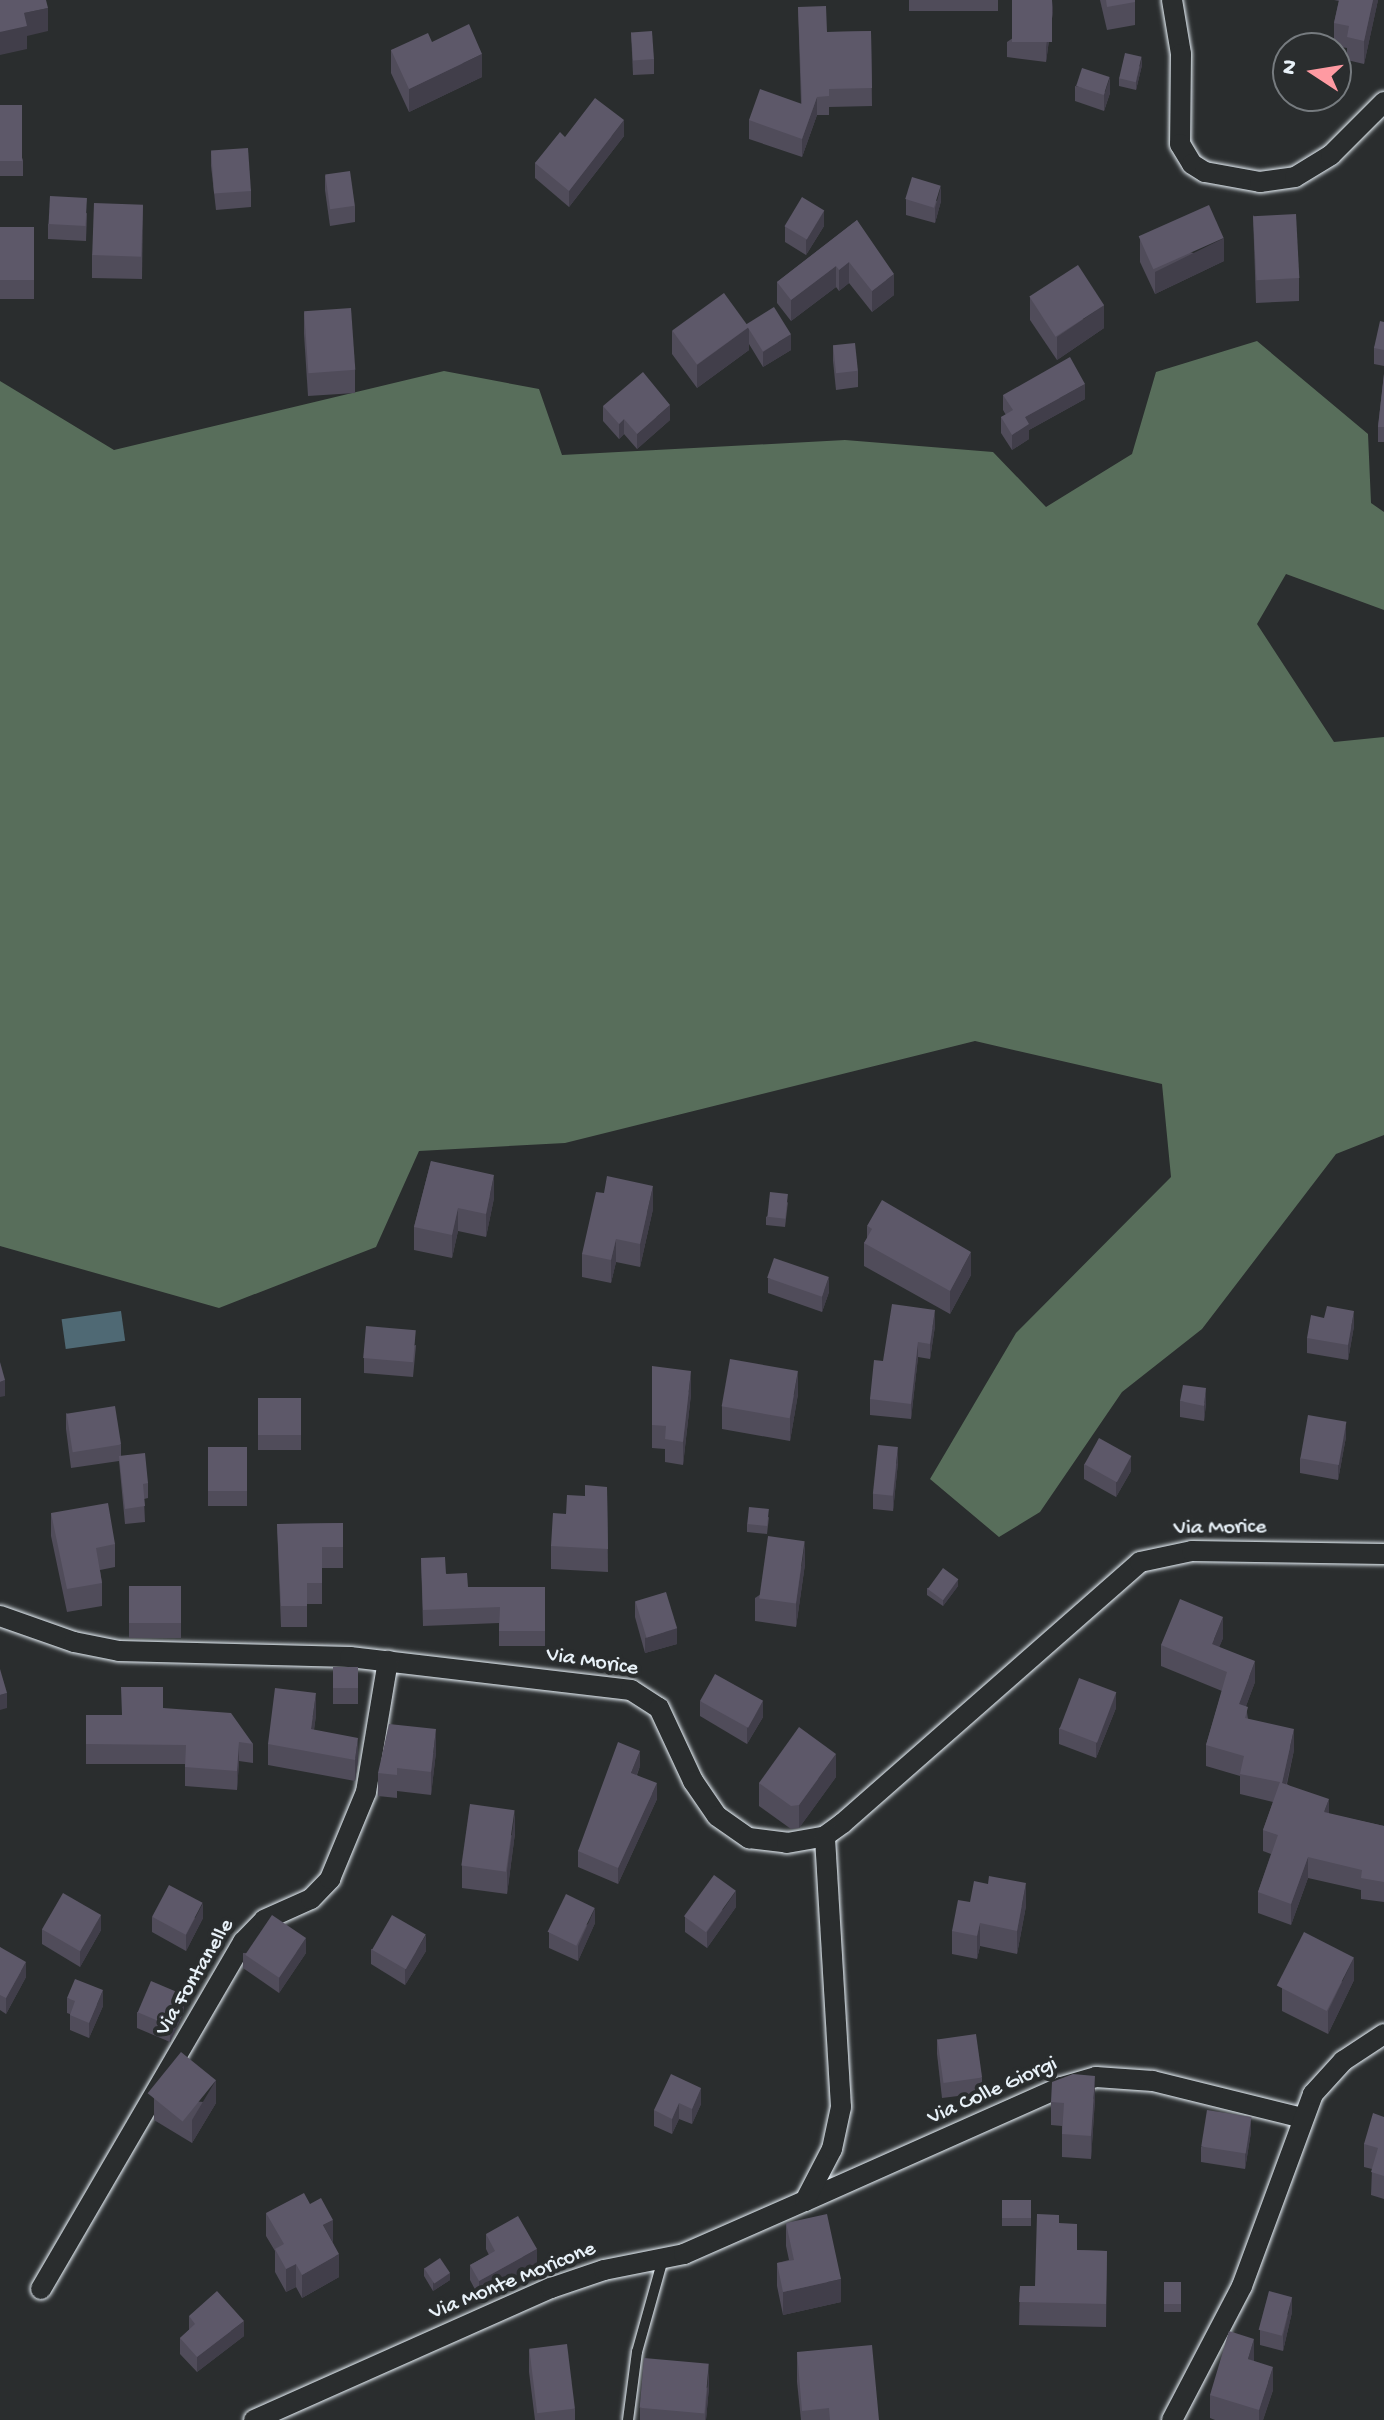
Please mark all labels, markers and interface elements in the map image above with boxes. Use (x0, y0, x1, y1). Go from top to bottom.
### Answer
north arrow (1272, 32, 1352, 112)
text: N (1276, 58, 1305, 77)
street label: Via Morice (1174, 1515, 1266, 1543)
street label: Via Morice (544, 1643, 640, 1683)
street label: Via Fontanelle (151, 1915, 241, 2041)
street label: Via Colle Giorgi (924, 2052, 1062, 2132)
street label: Via Monte Moricone (426, 2237, 600, 2327)

